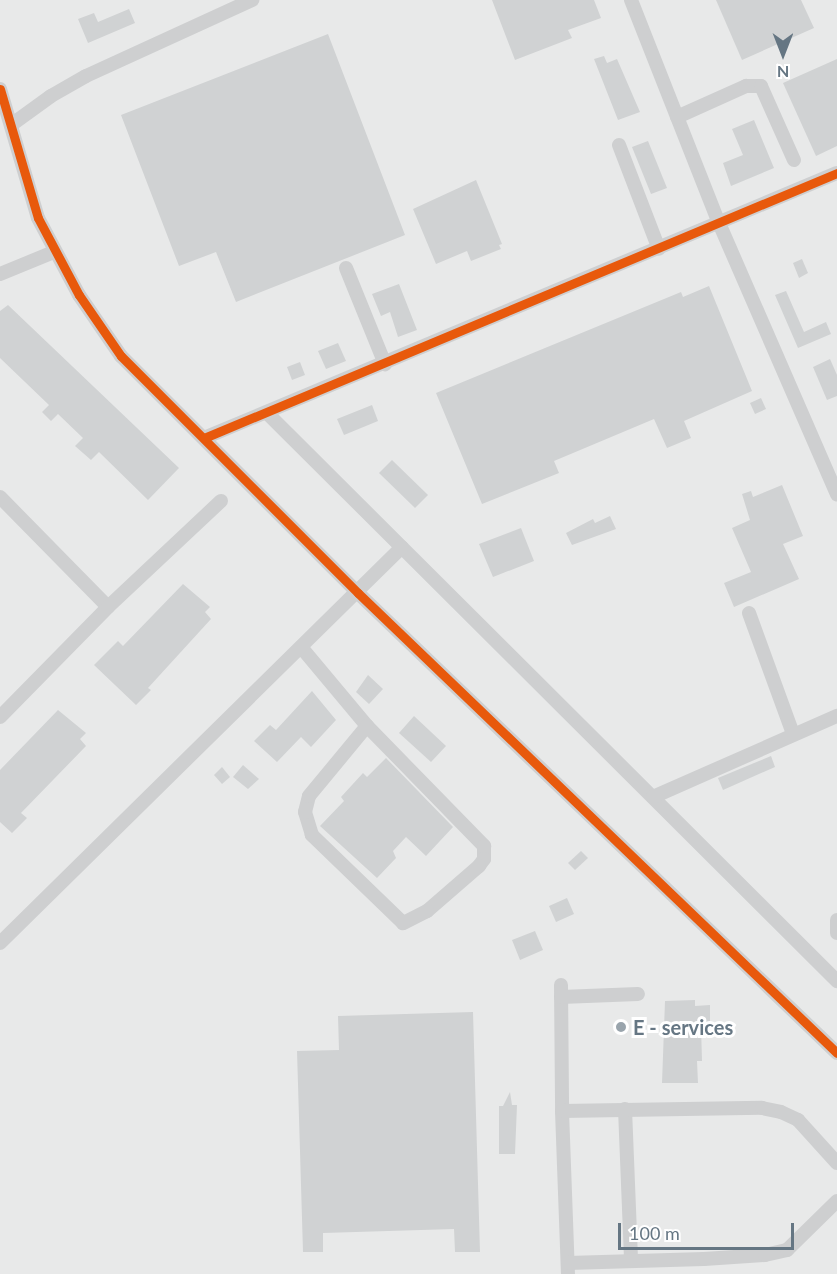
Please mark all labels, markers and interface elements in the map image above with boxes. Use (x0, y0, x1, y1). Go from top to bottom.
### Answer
north arrow (753, 24, 813, 84)
text: N (777, 63, 789, 82)
place label: E - services (633, 1015, 733, 1039)
marker: E - services (614, 1020, 628, 1034)
scale bar (621, 1211, 796, 1249)
text: 100 m (629, 1222, 680, 1244)

